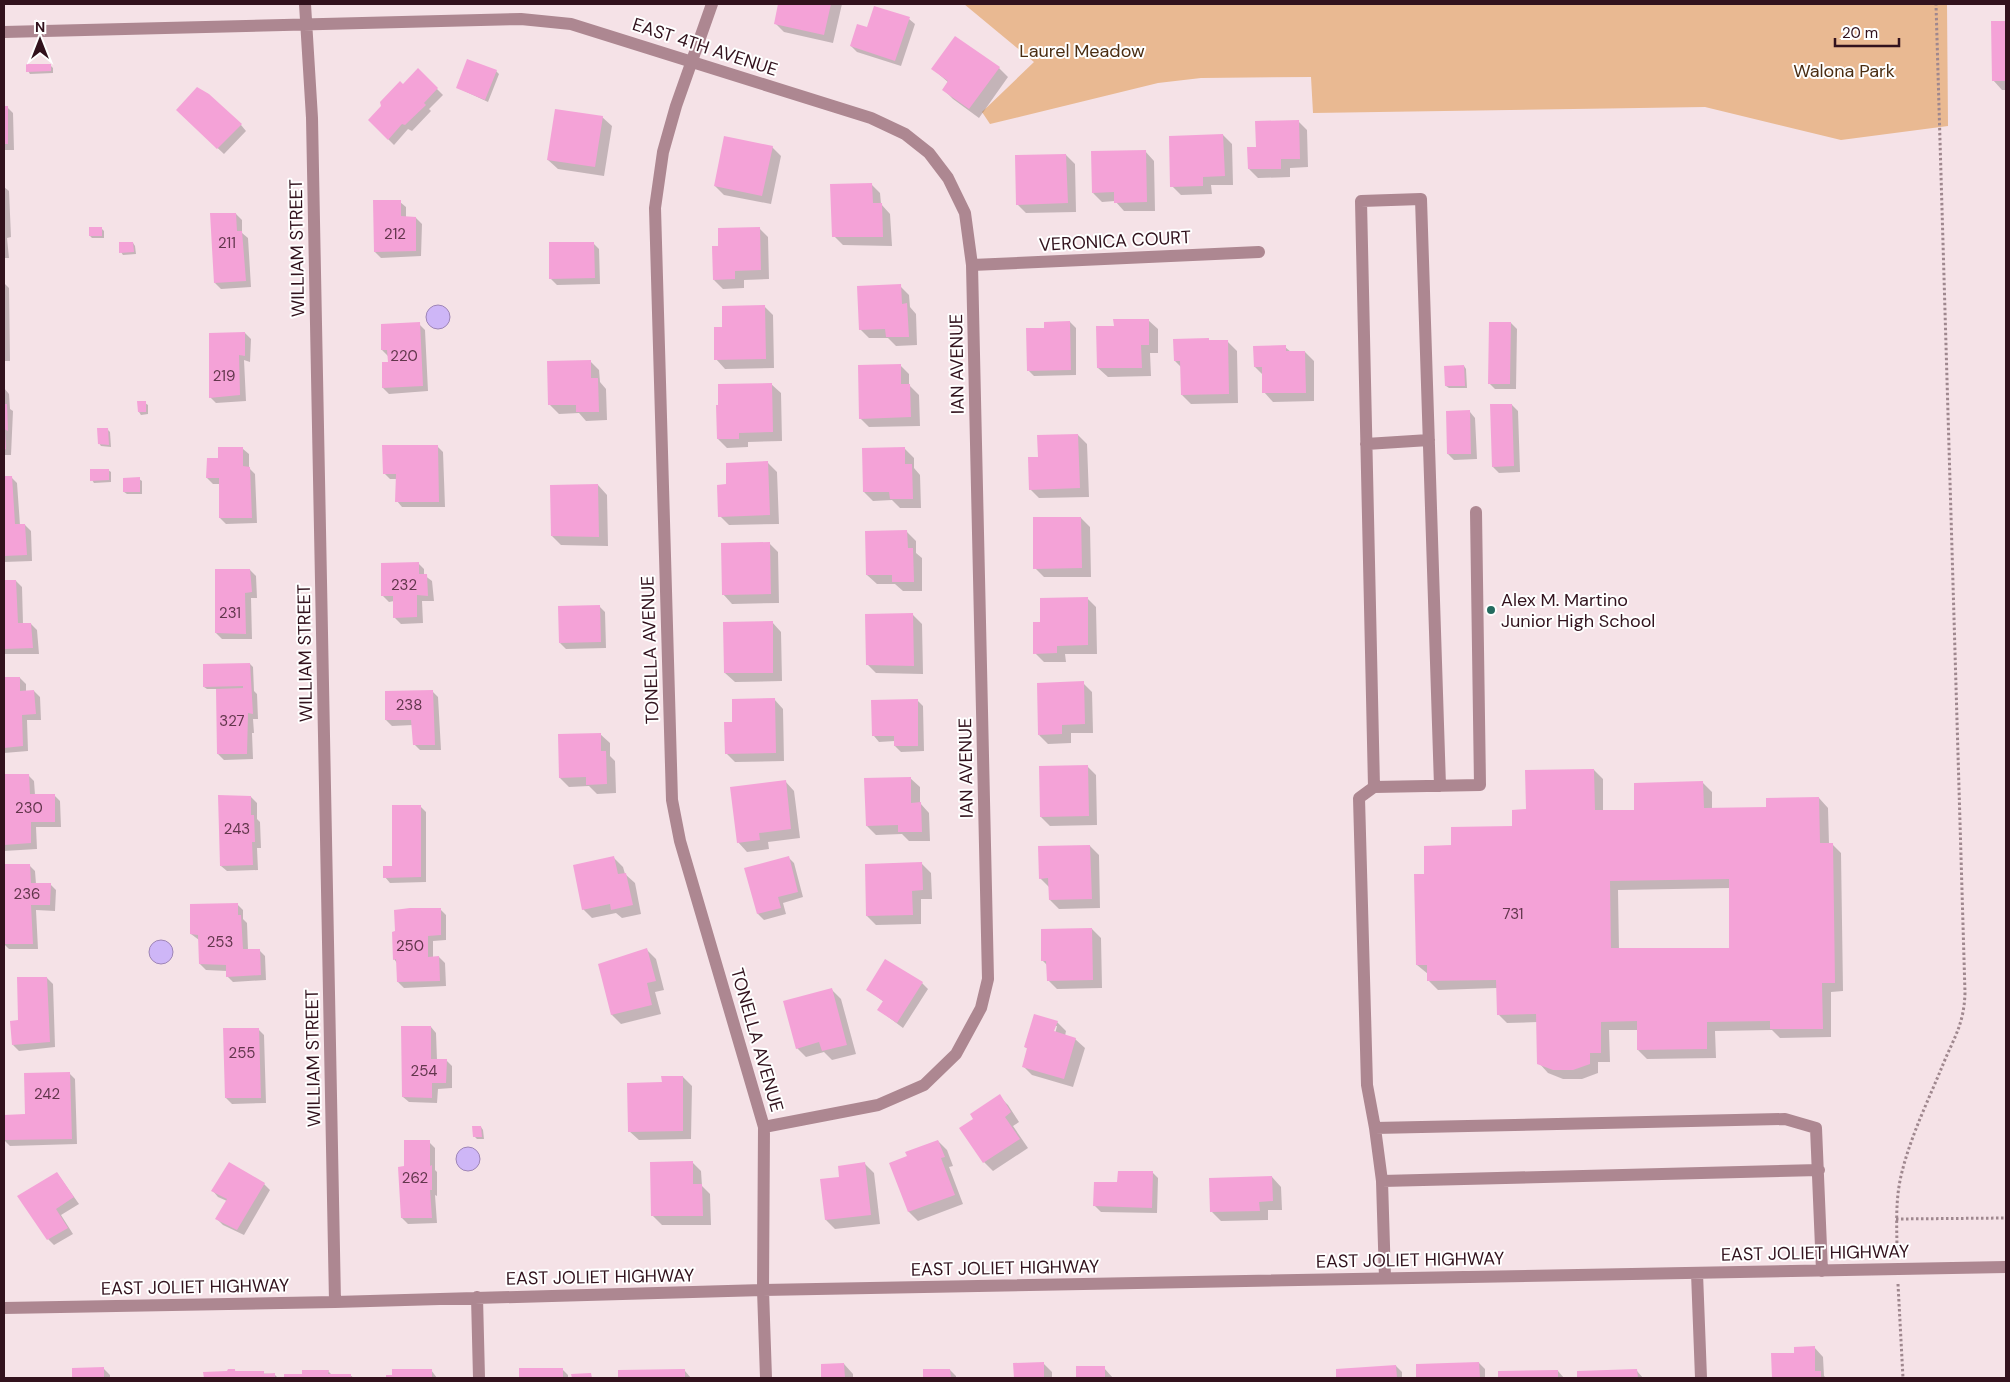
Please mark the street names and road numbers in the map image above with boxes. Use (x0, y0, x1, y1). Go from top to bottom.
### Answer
street label: EAST 4TH AVENUE (629, 12, 781, 82)
street label: WILLIAM STREET (284, 179, 310, 317)
street label: VERONICA COURT (1038, 225, 1192, 257)
street label: IAN AVENUE (944, 314, 970, 414)
street label: TONELLA AVENUE (635, 575, 665, 725)
street label: WILLIAM STREET (292, 584, 318, 722)
street label: IAN AVENUE (953, 718, 979, 818)
street label: TONELLA AVENUE (725, 965, 789, 1115)
street label: WILLIAM STREET (300, 989, 326, 1127)
street label: EAST JOLIET HIGHWAY (1721, 1239, 1910, 1267)
street label: EAST JOLIET HIGHWAY (1316, 1246, 1505, 1274)
street label: EAST JOLIET HIGHWAY (911, 1254, 1100, 1282)
street label: EAST JOLIET HIGHWAY (506, 1263, 695, 1291)
street label: EAST JOLIET HIGHWAY (101, 1273, 290, 1301)

